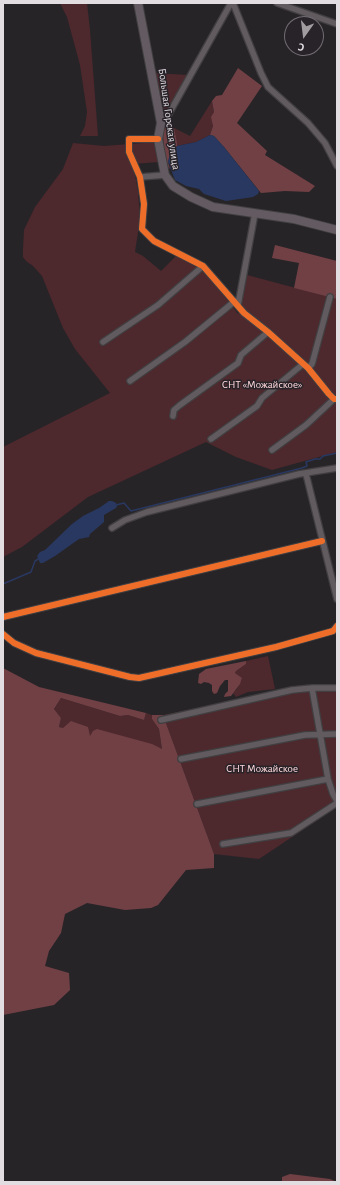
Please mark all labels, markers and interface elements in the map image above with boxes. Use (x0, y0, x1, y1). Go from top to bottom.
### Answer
north arrow (284, 16, 324, 56)
text: С (297, 41, 306, 53)
street label: Большая Горская улица (155, 67, 183, 171)
park label: СНТ «Можайское» (222, 378, 302, 392)
park label: СНТ Можайское (226, 762, 298, 776)

